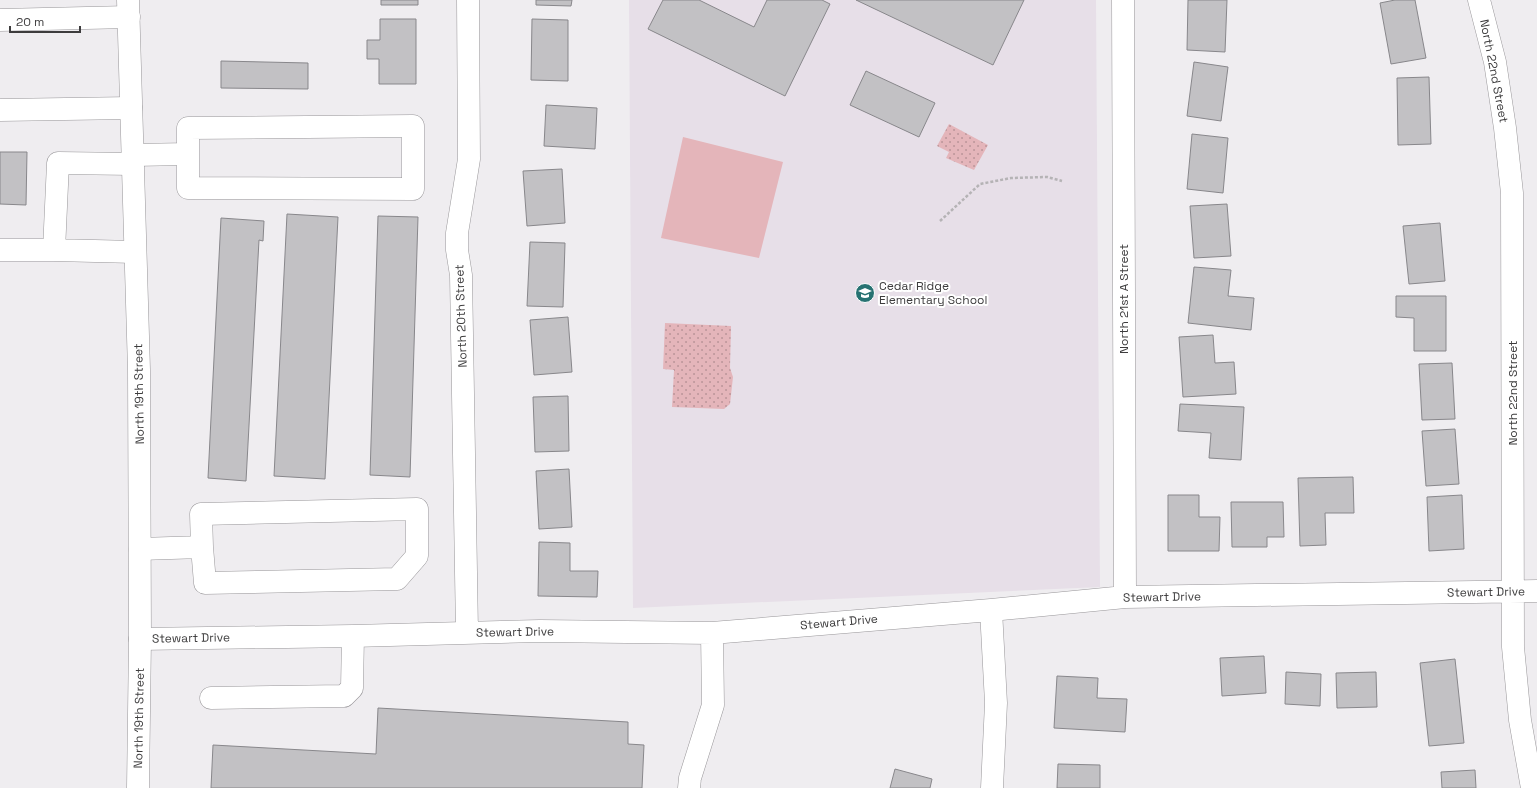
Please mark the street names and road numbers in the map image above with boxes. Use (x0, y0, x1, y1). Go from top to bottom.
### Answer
street label: North 22nd Street (1476, 18, 1512, 124)
street label: North 21st A Street (1116, 244, 1132, 354)
street label: North 20th Street (451, 264, 471, 368)
street label: North 22nd Street (1505, 340, 1521, 446)
street label: North 19th Street (130, 343, 148, 445)
street label: Stewart Drive (1447, 583, 1525, 601)
street label: Stewart Drive (1123, 588, 1201, 606)
street label: Stewart Drive (799, 611, 879, 633)
street label: Stewart Drive (476, 623, 554, 641)
street label: Stewart Drive (152, 629, 230, 647)
street label: North 19th Street (130, 667, 148, 769)

